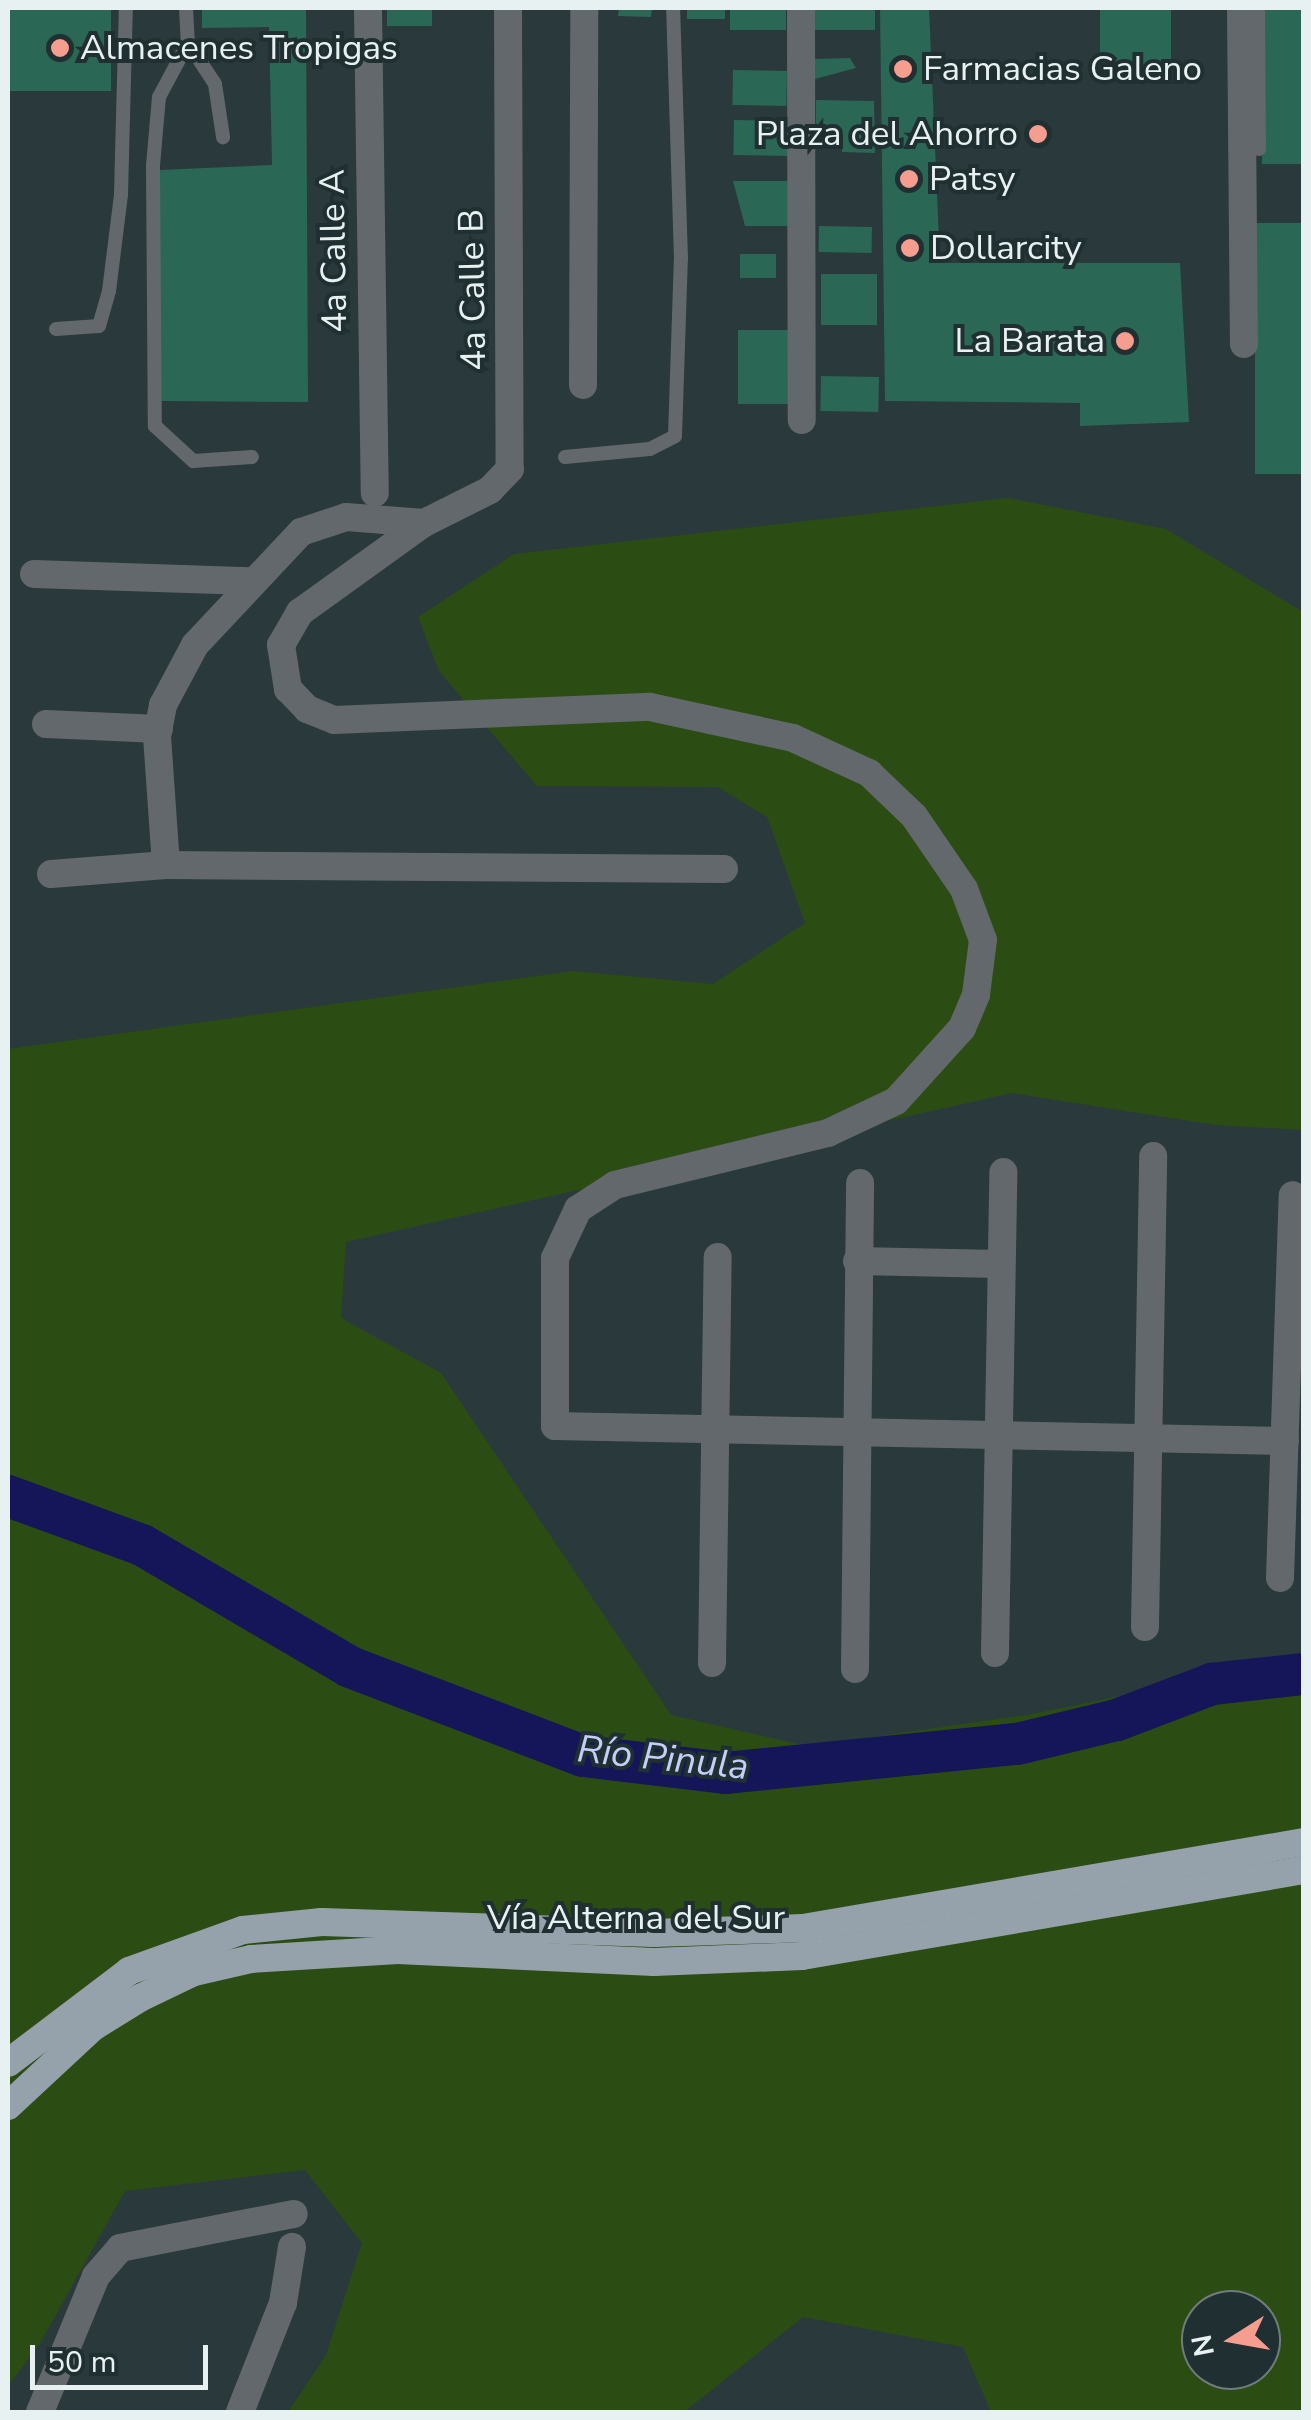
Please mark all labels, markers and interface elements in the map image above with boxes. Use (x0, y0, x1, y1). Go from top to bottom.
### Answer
place label: Almacenes Tropigas (80, 27, 398, 69)
marker: Almacenes Tropigas (49, 37, 71, 59)
place label: Farmacias Galeno (923, 48, 1202, 90)
marker: Farmacias Galeno (892, 58, 914, 80)
place label: Plaza del Ahorro (756, 113, 1018, 155)
marker: Plaza del Ahorro (1027, 123, 1049, 145)
place label: Patsy (929, 158, 1016, 200)
marker: Patsy (898, 168, 920, 190)
street label: 4a Calle A (312, 169, 356, 333)
street label: 4a Calle B (451, 209, 495, 371)
place label: Dollarcity (930, 227, 1082, 269)
marker: Dollarcity (899, 237, 921, 259)
place label: La Barata (955, 320, 1105, 362)
marker: La Barata (1114, 330, 1136, 352)
water label: Río Pinula (575, 1726, 751, 1790)
street label: Vía Alterna del Sur (487, 1897, 785, 1939)
north arrow (1181, 2290, 1281, 2390)
scale bar (35, 2325, 212, 2387)
text: N (1183, 2331, 1224, 2359)
text: 50 m (47, 2342, 116, 2383)

